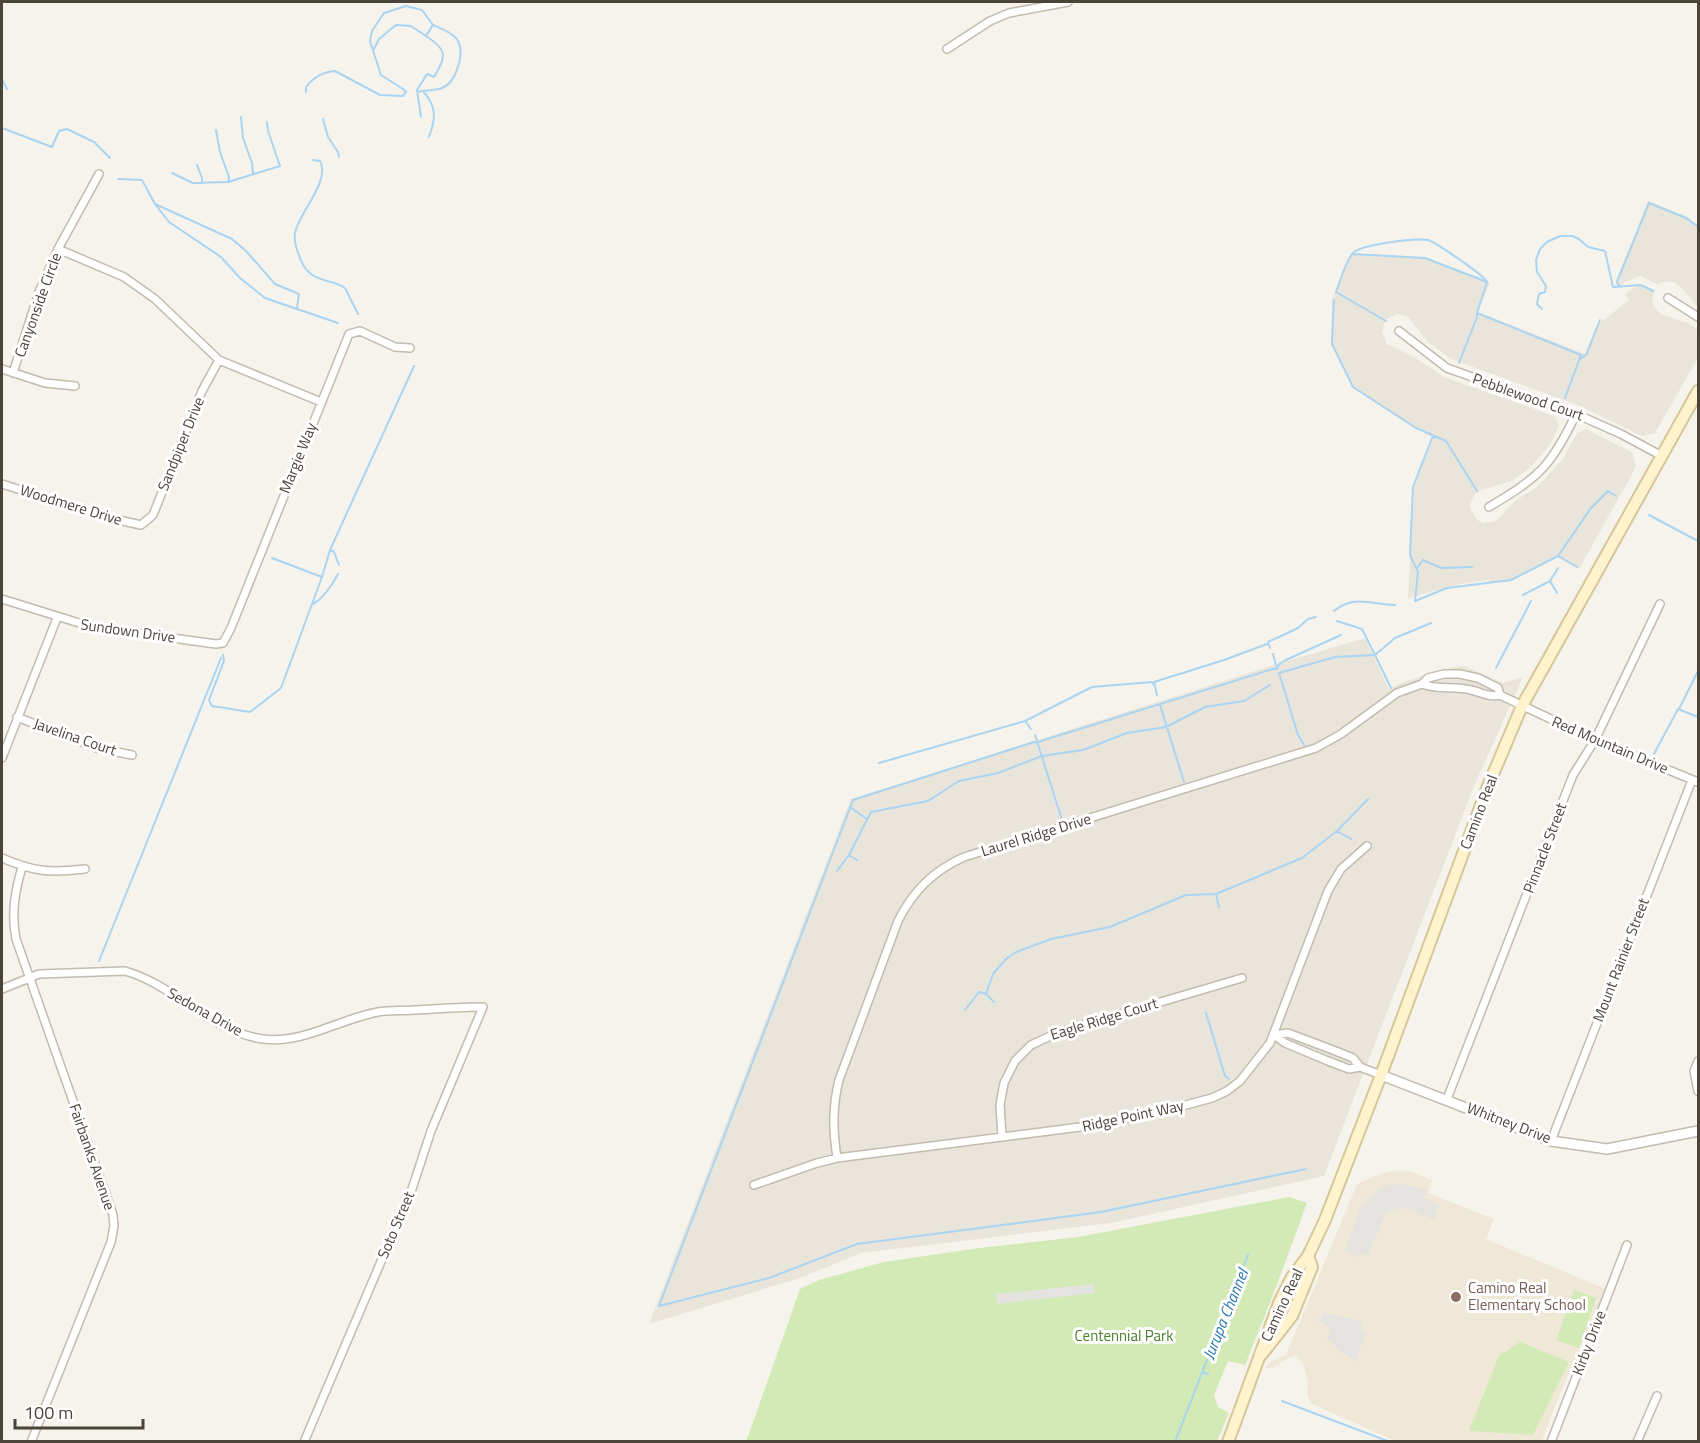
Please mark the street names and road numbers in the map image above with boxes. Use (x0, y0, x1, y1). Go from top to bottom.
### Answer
street label: Canyonside Circle (8, 249, 67, 360)
street label: Pebblewood Court (1470, 367, 1587, 427)
street label: Sandpiper Drive (151, 393, 210, 494)
street label: Margie Way (273, 419, 322, 497)
street label: Woodmere Drive (17, 478, 125, 531)
street label: Sundown Drive (79, 612, 177, 649)
street label: Red Mountain Drive (1548, 710, 1672, 779)
street label: Javelina Court (31, 712, 120, 762)
street label: Camino Real (1454, 771, 1503, 853)
street label: Pinnacle Street (1517, 799, 1573, 896)
street label: Laurel Ridge Drive (978, 807, 1094, 862)
street label: Mount Rainier Street (1586, 894, 1655, 1025)
street label: Sedona Drive (163, 981, 247, 1042)
street label: Eagle Ridge Court (1047, 991, 1161, 1046)
street label: Ridge Point Way (1080, 1094, 1186, 1138)
street label: Whitney Drive (1464, 1096, 1555, 1149)
street label: Fairbanks Avenue (63, 1101, 121, 1213)
street label: Soto Street (371, 1187, 420, 1262)
street label: Camino Real (1255, 1264, 1309, 1345)
street label: Kirby Drive (1566, 1307, 1611, 1379)

